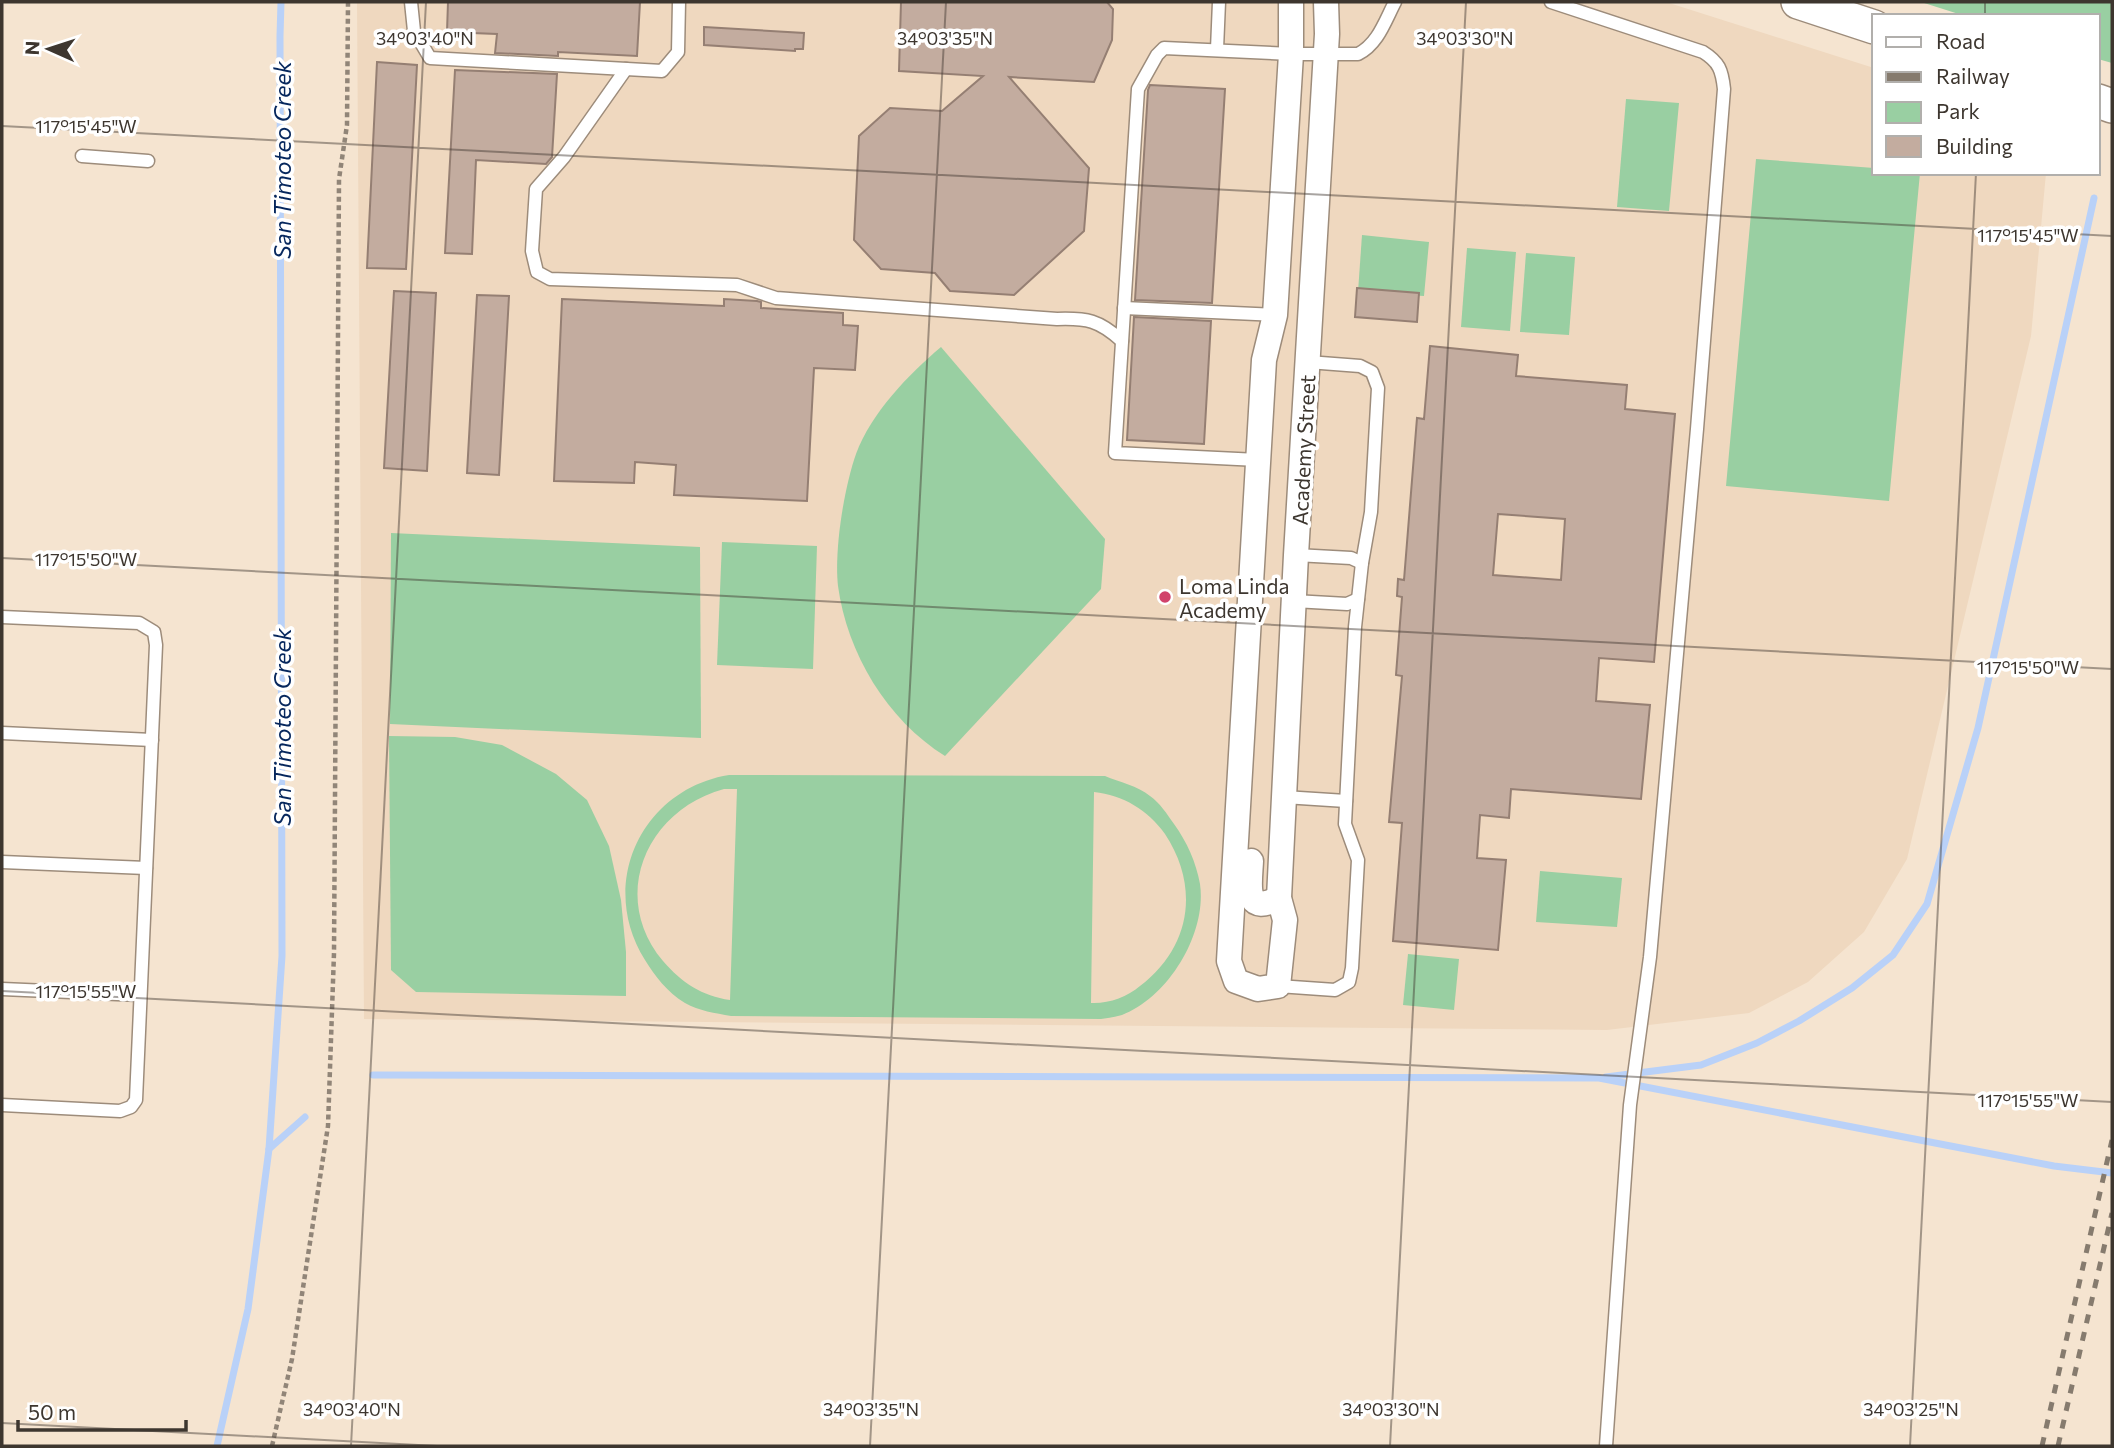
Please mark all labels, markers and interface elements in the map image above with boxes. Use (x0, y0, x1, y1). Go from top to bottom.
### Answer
north arrow (14, 14, 84, 84)
legend (1872, 14, 2100, 175)
text: 34°03'40"N (376, 27, 474, 49)
text: 34°03'35"N (897, 27, 993, 49)
text: 34°03'30"N (1416, 27, 1514, 49)
text: Road (1936, 28, 1985, 53)
text: N (20, 40, 43, 56)
water label: San Timoteo Creek (268, 60, 296, 259)
text: Railway (1936, 63, 2010, 88)
text: Park (1936, 98, 1980, 123)
text: 117°15'45"W (35, 115, 137, 137)
text: Building (1936, 133, 2013, 158)
text: 117°15'45"W (1977, 224, 2079, 246)
street label: Academy Street (1287, 374, 1319, 526)
text: 117°15'50"W (35, 548, 137, 570)
place label: Loma Linda Academy (1179, 573, 1289, 622)
marker: Loma Linda Academy (1157, 589, 1173, 605)
water label: San Timoteo Creek (268, 627, 296, 826)
text: 117°15'50"W (1977, 656, 2079, 678)
text: 117°15'55"W (36, 980, 136, 1002)
text: 117°15'55"W (1978, 1089, 2078, 1111)
scale bar (18, 1388, 186, 1432)
text: 34°03'40"N (303, 1398, 401, 1420)
text: 34°03'35"N (823, 1398, 919, 1420)
text: 34°03'30"N (1342, 1398, 1440, 1420)
text: 34°03'25"N (1863, 1398, 1959, 1420)
text: 50 m (28, 1399, 76, 1424)

